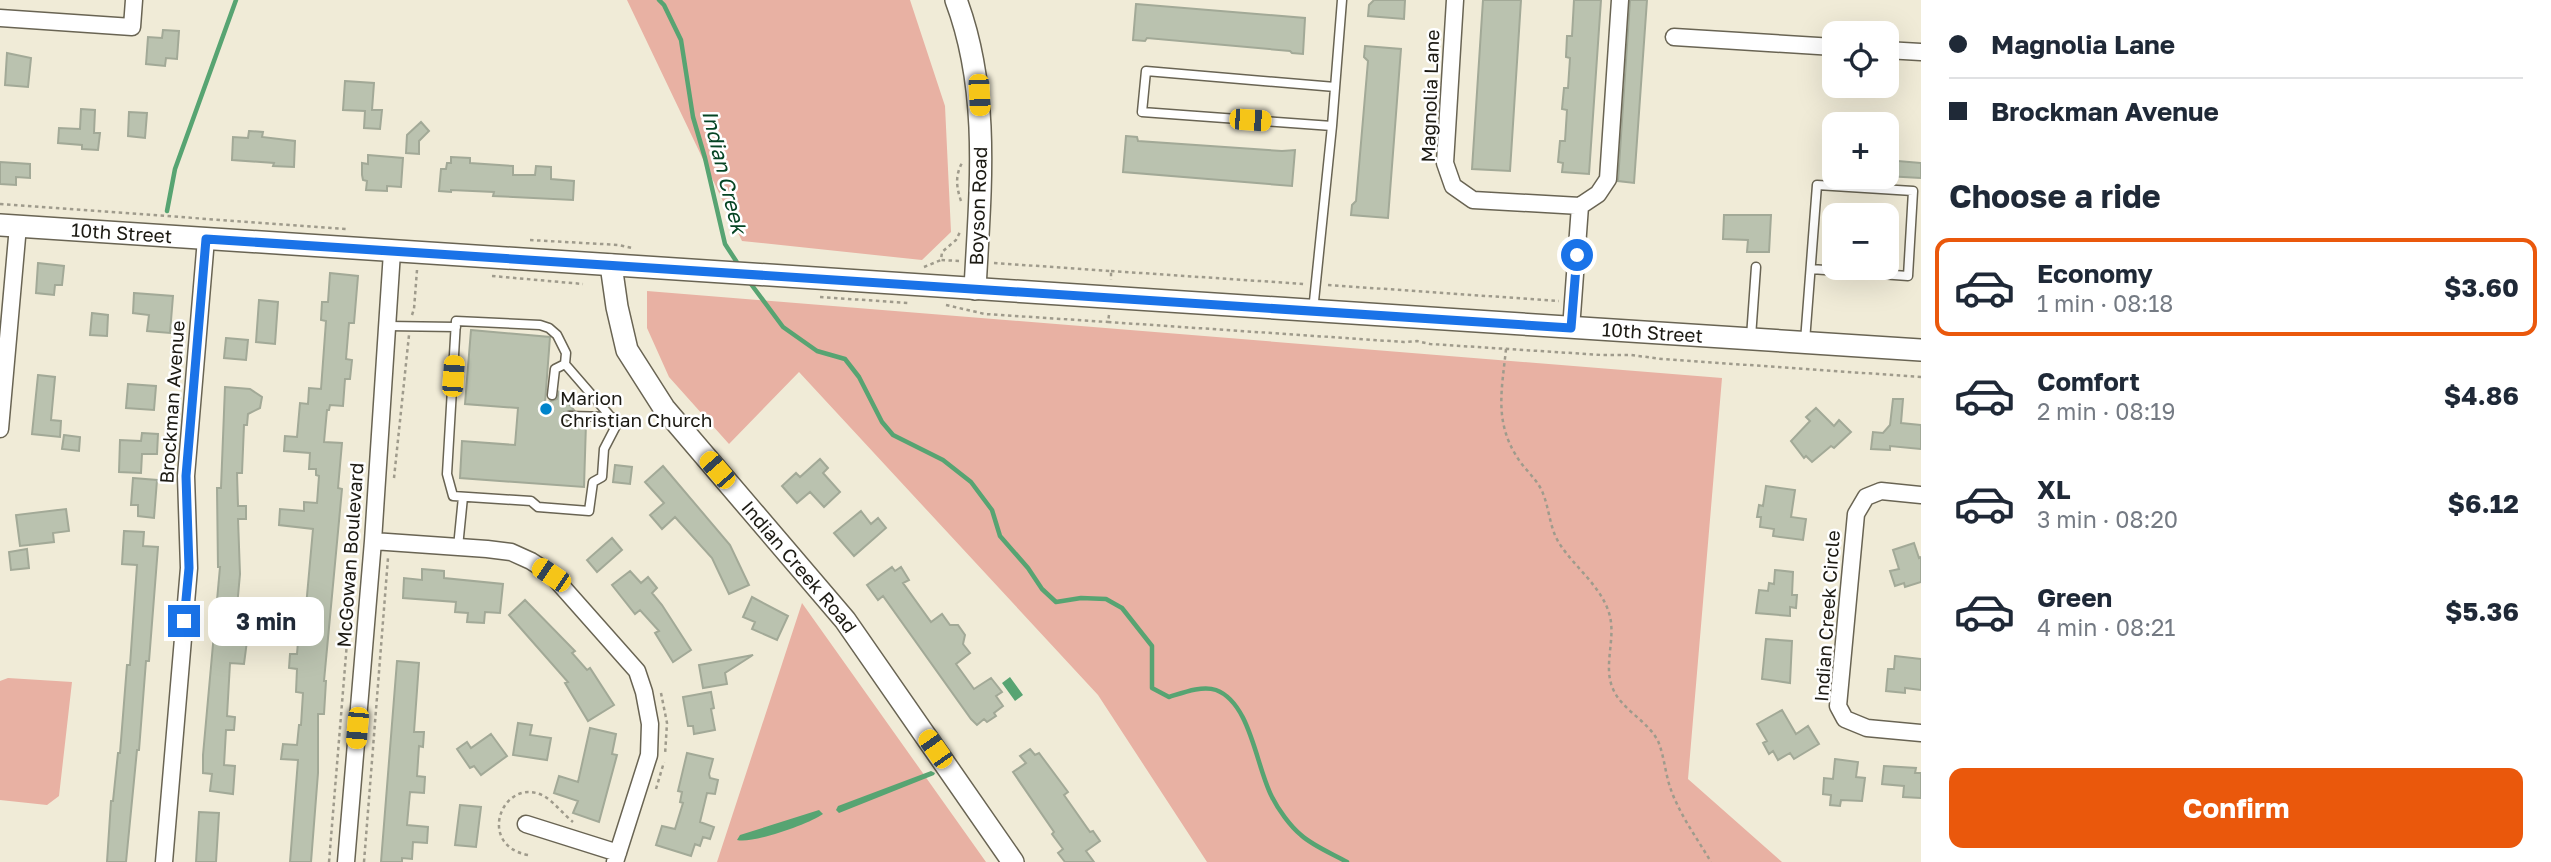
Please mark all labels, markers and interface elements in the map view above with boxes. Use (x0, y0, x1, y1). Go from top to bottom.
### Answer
map controls (1822, 21, 1899, 280)
button: locate (1822, 21, 1899, 98)
street label: Magnolia Lane (1416, 29, 1443, 163)
text: Magnolia Lane (1991, 29, 2175, 60)
car (968, 73, 991, 117)
text: Brockman Avenue (1991, 96, 2219, 127)
water label: Indian Creek (697, 107, 753, 238)
car (1229, 108, 1272, 132)
button: + (1822, 112, 1899, 189)
street label: Boyson Road (964, 146, 991, 266)
text: Choose a ride (1949, 177, 2161, 215)
button: − (1822, 203, 1899, 280)
street label: 10th Street (70, 218, 173, 247)
route start (1561, 239, 1593, 271)
icon: car (1953, 256, 2016, 319)
text: Economy (2037, 258, 2153, 289)
text: $3.60 (2444, 272, 2519, 303)
text: 1 min · 08:18 (2037, 289, 2173, 317)
street label: 10th Street (1601, 317, 1704, 347)
street label: Brockman Avenue (154, 320, 189, 484)
car (442, 354, 465, 398)
icon: car (1953, 364, 2016, 427)
text: Comfort (2037, 366, 2140, 397)
text: $4.86 (2444, 380, 2519, 411)
place label: Marion Christian Church (560, 386, 712, 431)
text: 2 min · 08:19 (2037, 397, 2175, 425)
marker: Marion Christian Church (538, 401, 554, 417)
car (696, 447, 739, 493)
street label: McGowan Boulevard (332, 462, 367, 648)
icon: car (1953, 472, 2016, 535)
text: XL (2037, 474, 2071, 505)
text: $6.12 (2447, 488, 2519, 519)
street label: Indian Creek Road (737, 496, 862, 637)
text: 3 min · 08:20 (2037, 505, 2178, 533)
street label: Indian Creek Circle (1809, 529, 1844, 702)
car (528, 555, 575, 595)
icon: car (1953, 580, 2016, 643)
text: Green (2037, 582, 2112, 613)
callout: 3 min (208, 596, 324, 646)
text: $5.36 (2445, 596, 2519, 627)
route end (168, 605, 200, 637)
text: 3 min (236, 607, 296, 635)
text: 4 min · 08:21 (2037, 613, 2176, 641)
car (345, 706, 370, 750)
car (915, 726, 956, 772)
button: Confirm (1949, 768, 2523, 848)

